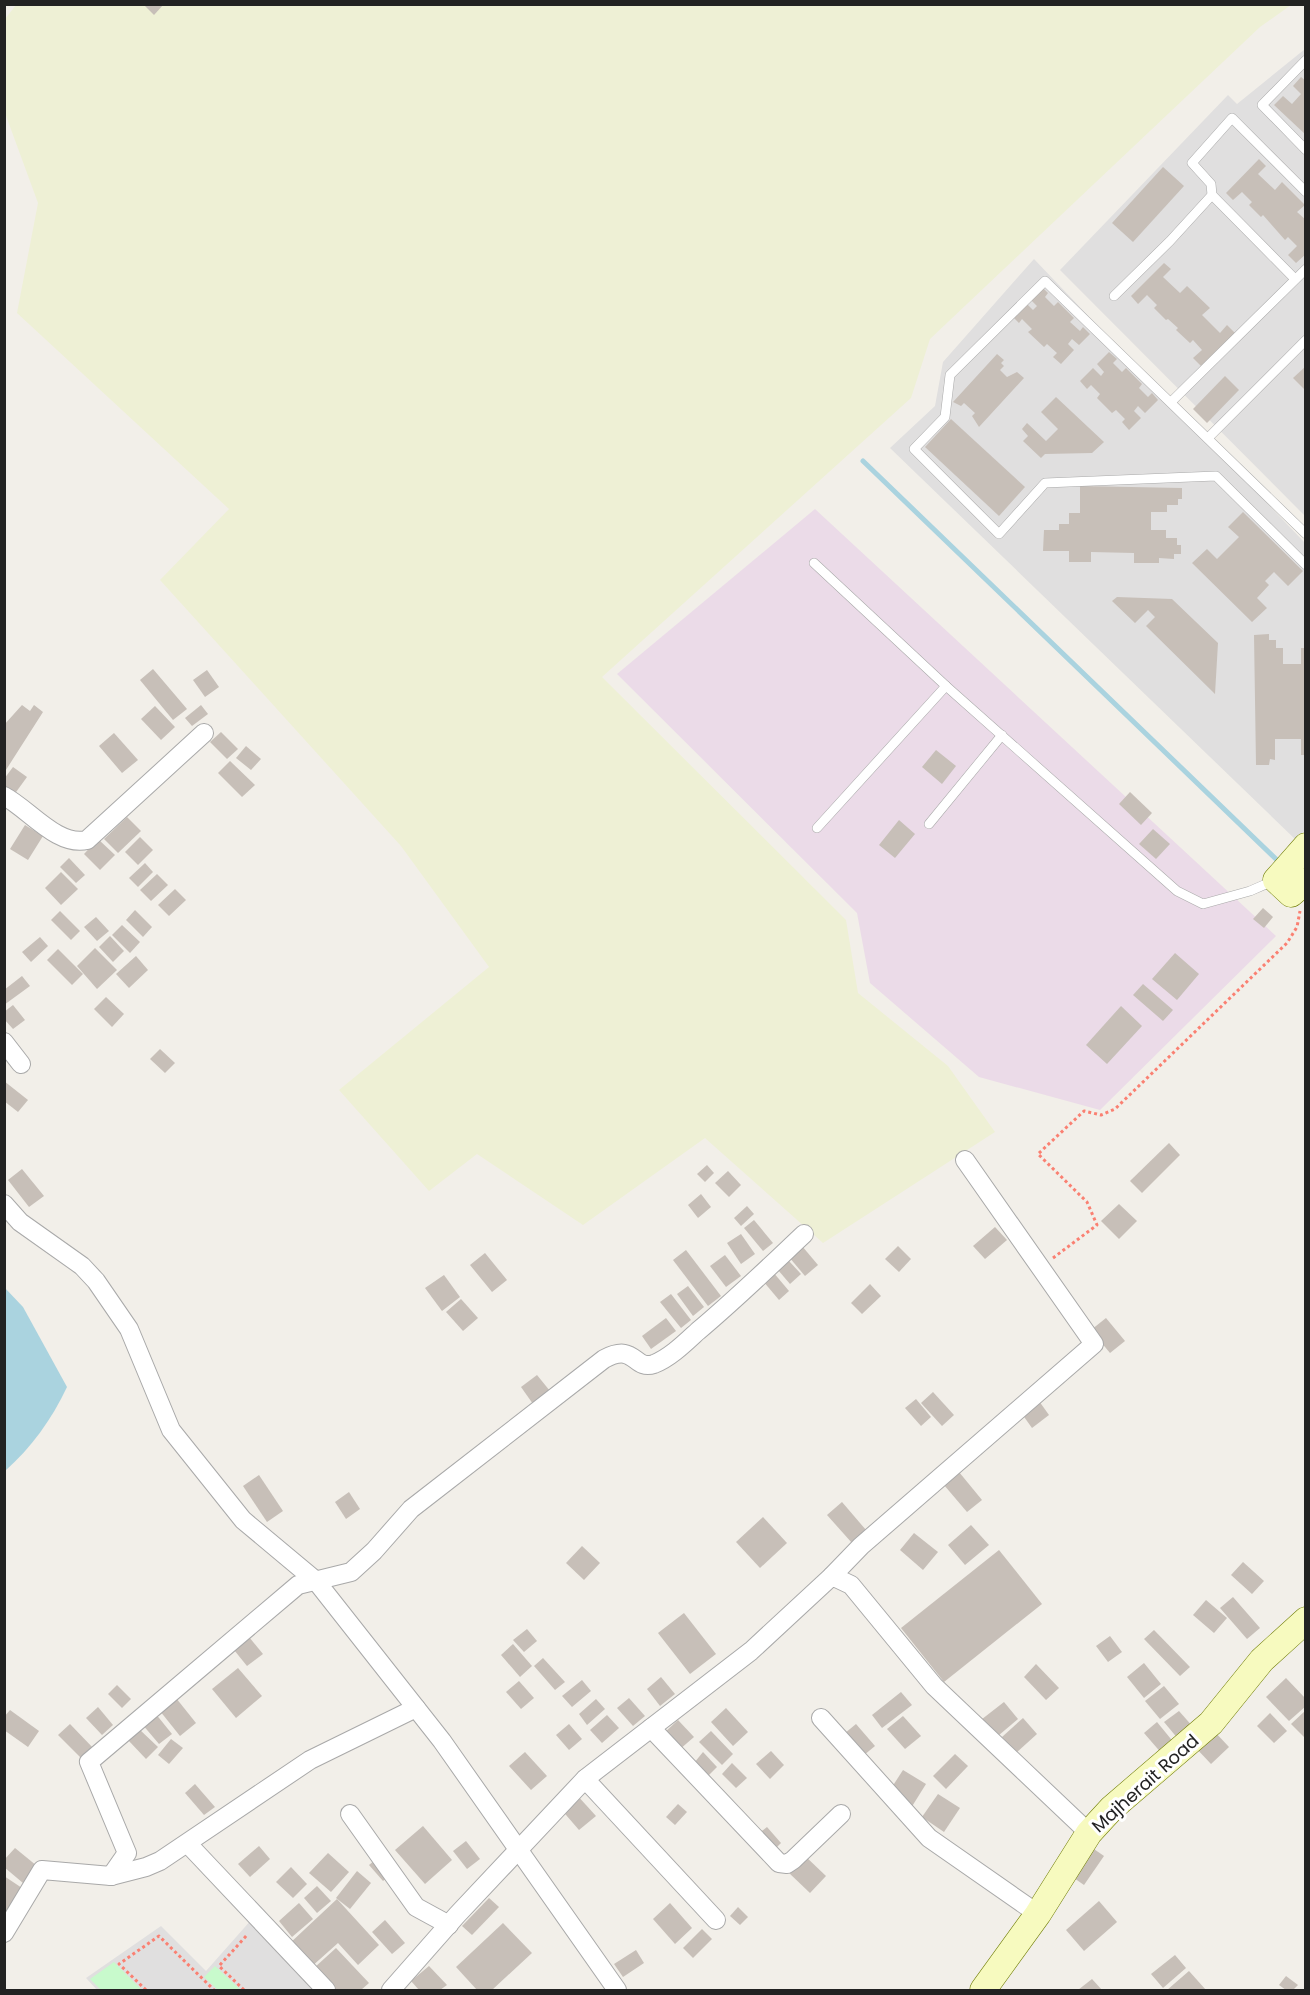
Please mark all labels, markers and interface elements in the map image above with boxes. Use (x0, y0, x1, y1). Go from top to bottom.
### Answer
street label: Majherait Road (1086, 1728, 1204, 1838)

